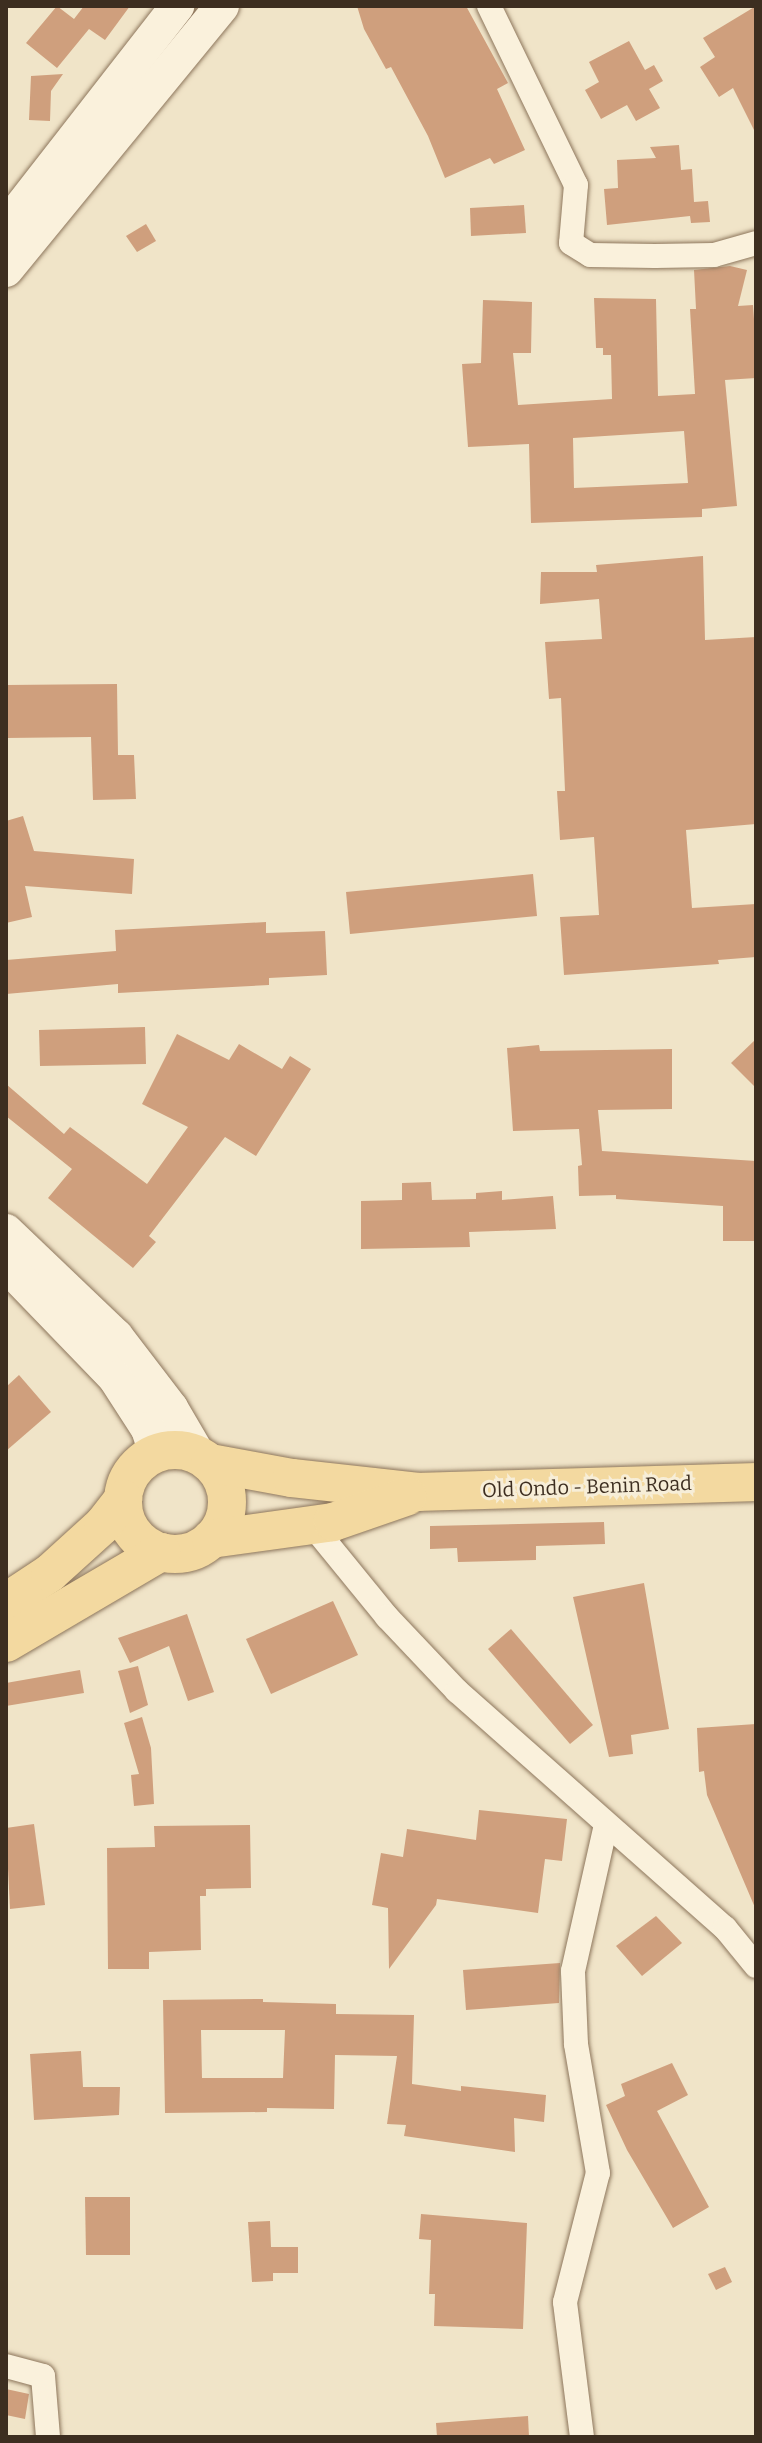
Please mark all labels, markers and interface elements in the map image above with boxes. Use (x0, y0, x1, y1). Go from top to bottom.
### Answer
street label: Old Ondo - Benin Road (482, 1471, 692, 1503)

